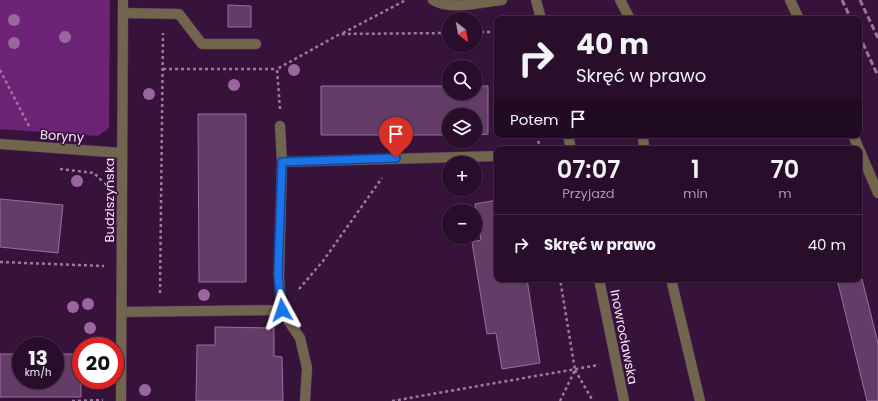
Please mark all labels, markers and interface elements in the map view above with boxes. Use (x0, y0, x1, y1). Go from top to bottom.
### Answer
north arrow (442, 12, 482, 52)
map controls (442, 12, 482, 244)
text: 40 m (576, 25, 649, 64)
icon: right (510, 32, 562, 84)
button: search (442, 60, 482, 100)
text: Skręć w prawo (576, 63, 706, 88)
button: layers (442, 108, 482, 148)
icon: arrive (567, 108, 589, 130)
text: Potem (510, 109, 559, 130)
pin (379, 117, 413, 158)
icon: arrive (385, 123, 407, 145)
street label: Boryny (39, 125, 85, 147)
text: 07:07 (557, 153, 620, 186)
text: 1 (691, 153, 700, 186)
text: 70 (771, 153, 799, 186)
button: + (442, 156, 482, 196)
street label: Budziszyńska (100, 158, 119, 242)
text: Przyjazd (562, 184, 615, 203)
text: min (683, 184, 708, 203)
text: m (778, 184, 792, 203)
button: − (442, 204, 482, 244)
icon: right (510, 234, 532, 256)
text: Skręć w prawo (544, 234, 656, 255)
text: 40 m (808, 234, 846, 255)
street label: Inowrocławska (605, 288, 643, 386)
position arrow (261, 289, 303, 331)
speed limit sign: 20 (72, 337, 124, 389)
text: 13 (28, 344, 48, 372)
text: km/h (25, 365, 51, 380)

